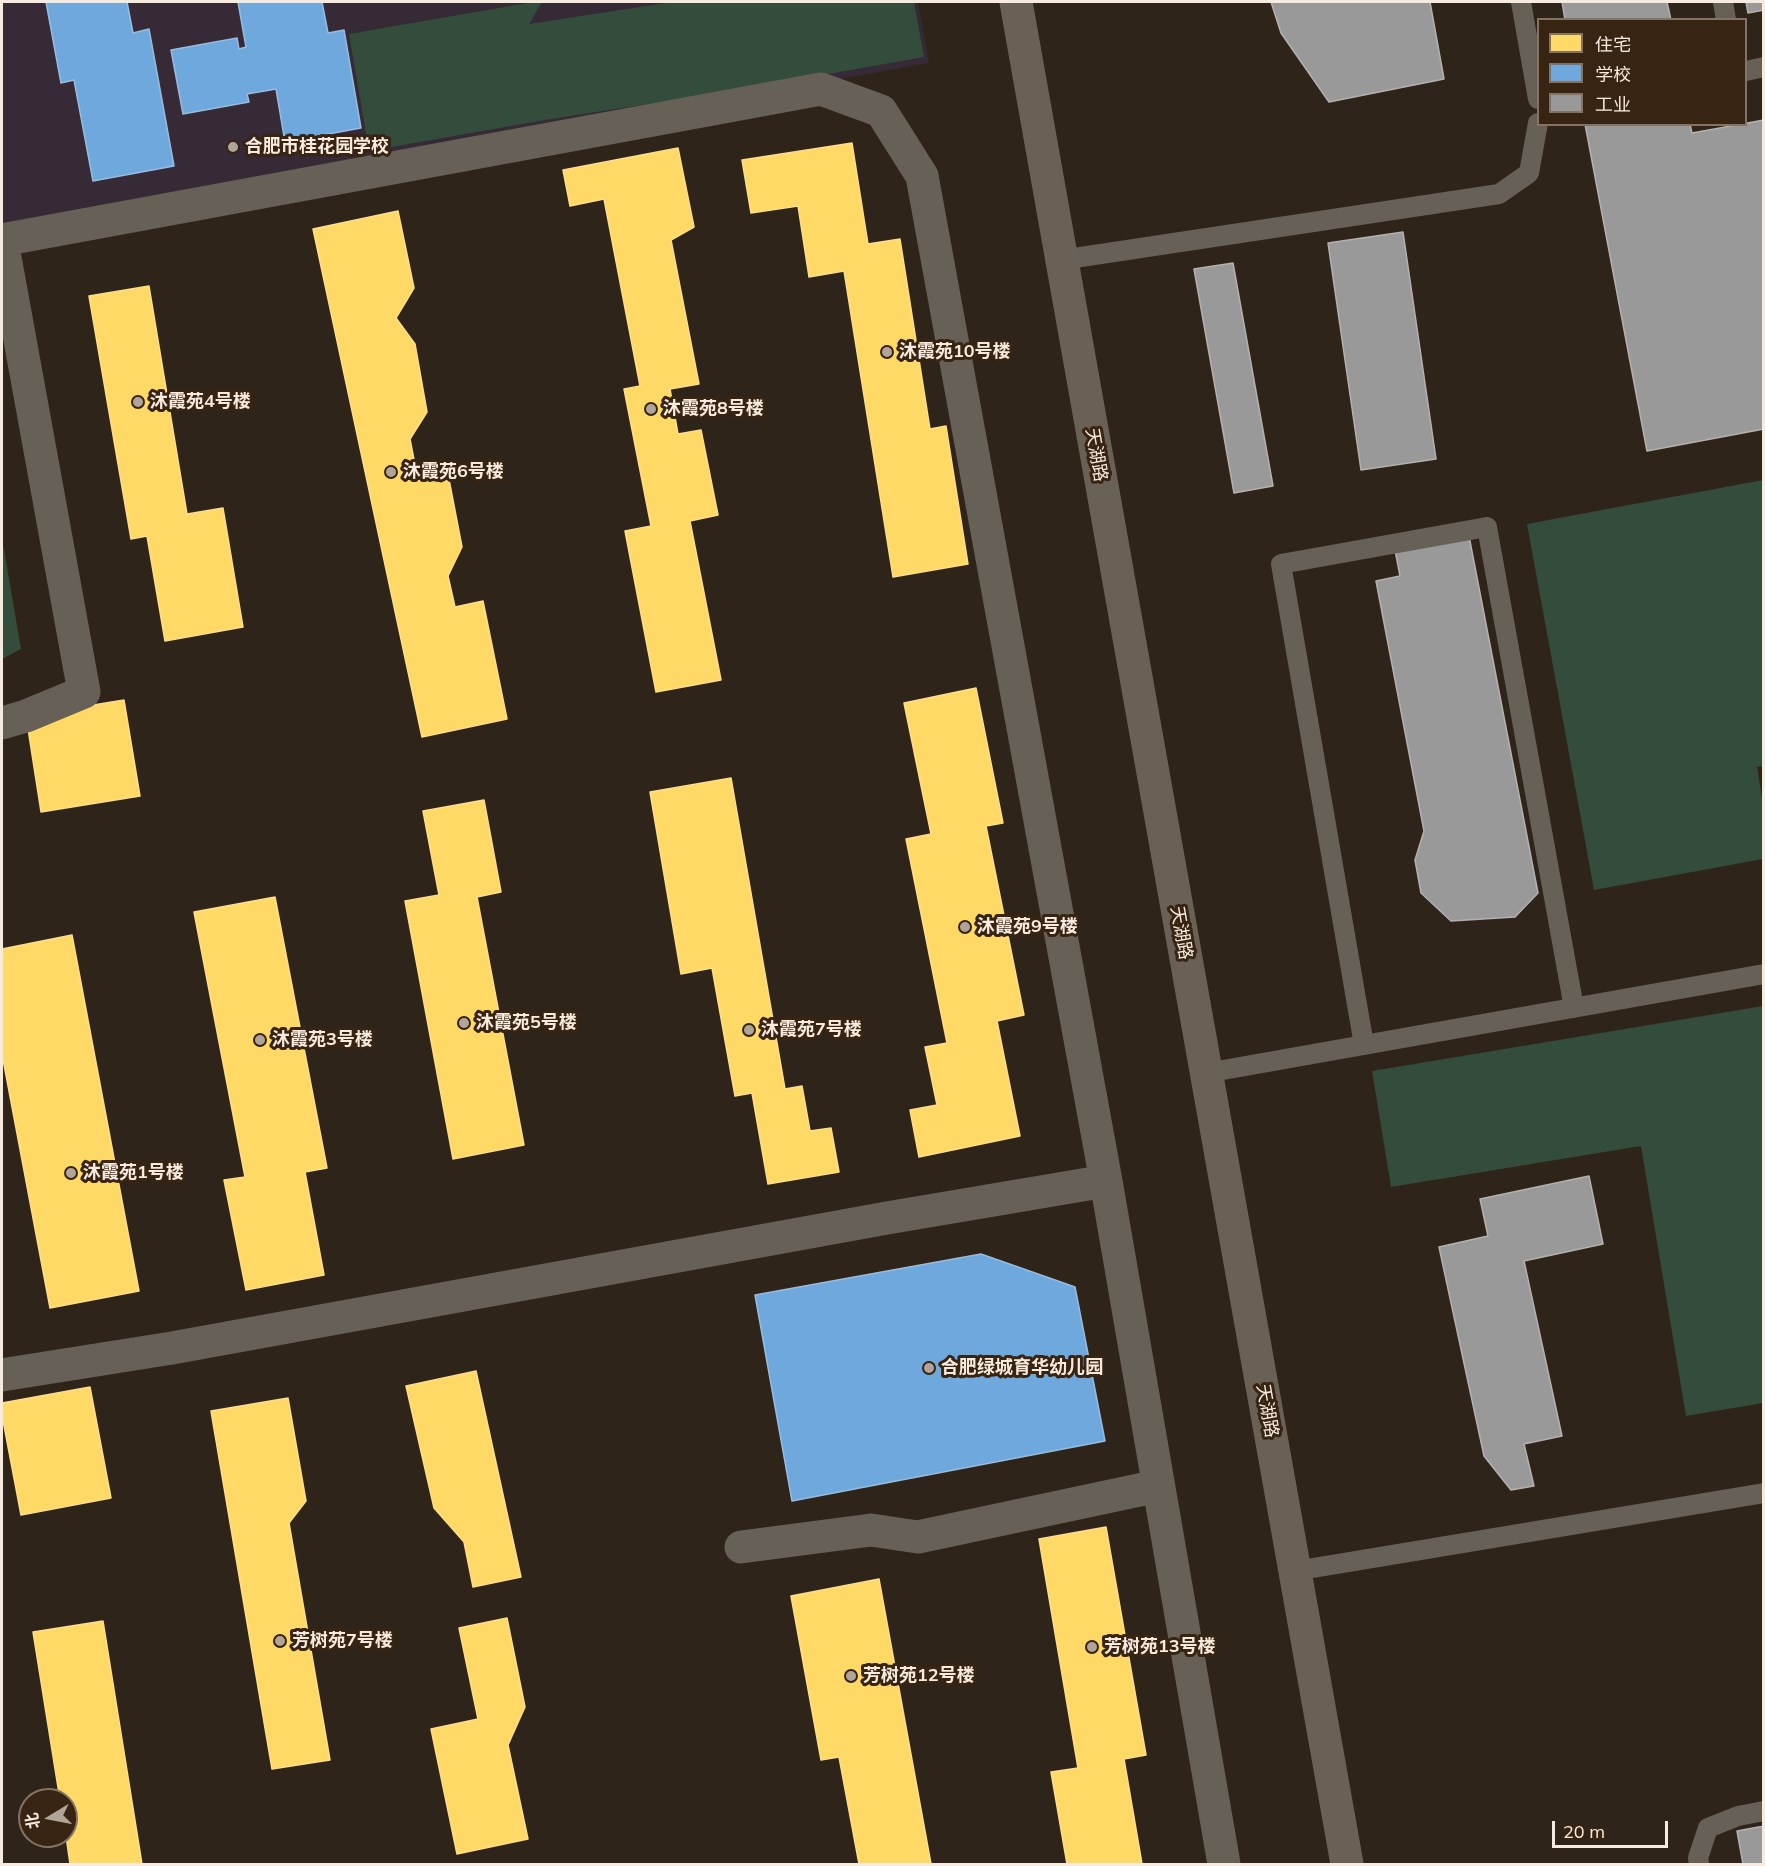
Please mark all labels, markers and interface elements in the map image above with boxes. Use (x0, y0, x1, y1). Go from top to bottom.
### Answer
legend (1537, 18, 1747, 126)
text: 住宅 (1595, 33, 1631, 56)
text: 学校 (1595, 63, 1631, 86)
text: 工业 (1595, 93, 1631, 116)
place label: 合肥市桂花园学校 (245, 136, 389, 158)
marker: 合肥市桂花园学校 (226, 140, 240, 154)
place label: 沐霞苑10号楼 (899, 341, 1011, 363)
marker: 沐霞苑10号楼 (880, 345, 894, 359)
place label: 沐霞苑4号楼 (150, 391, 251, 413)
marker: 沐霞苑4号楼 (131, 395, 145, 409)
place label: 沐霞苑8号楼 (663, 398, 764, 420)
marker: 沐霞苑8号楼 (644, 402, 658, 416)
street label: 天湖路 (1081, 427, 1111, 483)
place label: 沐霞苑6号楼 (403, 461, 504, 483)
marker: 沐霞苑6号楼 (384, 465, 398, 479)
street label: 天湖路 (1166, 905, 1196, 961)
place label: 沐霞苑9号楼 (977, 916, 1078, 938)
marker: 沐霞苑9号楼 (958, 920, 972, 934)
place label: 沐霞苑5号楼 (476, 1012, 577, 1034)
marker: 沐霞苑5号楼 (457, 1016, 471, 1030)
place label: 沐霞苑7号楼 (761, 1019, 862, 1041)
marker: 沐霞苑7号楼 (742, 1023, 756, 1037)
place label: 沐霞苑3号楼 (272, 1029, 373, 1051)
marker: 沐霞苑3号楼 (253, 1033, 267, 1047)
place label: 沐霞苑1号楼 (83, 1162, 184, 1184)
marker: 沐霞苑1号楼 (64, 1166, 78, 1180)
place label: 合肥绿城育华幼儿园 (941, 1357, 1103, 1379)
marker: 合肥绿城育华幼儿园 (922, 1361, 936, 1375)
street label: 天湖路 (1252, 1383, 1282, 1439)
place label: 芳树苑7号楼 (292, 1630, 393, 1652)
marker: 芳树苑7号楼 (273, 1634, 287, 1648)
place label: 芳树苑13号楼 (1104, 1636, 1216, 1658)
marker: 芳树苑13号楼 (1085, 1640, 1099, 1654)
place label: 芳树苑12号楼 (863, 1665, 975, 1687)
marker: 芳树苑12号楼 (844, 1669, 858, 1683)
north arrow (18, 1788, 78, 1848)
scale bar (1555, 1809, 1670, 1847)
text: 北 (21, 1811, 43, 1830)
text: 20 m (1563, 1820, 1605, 1843)

